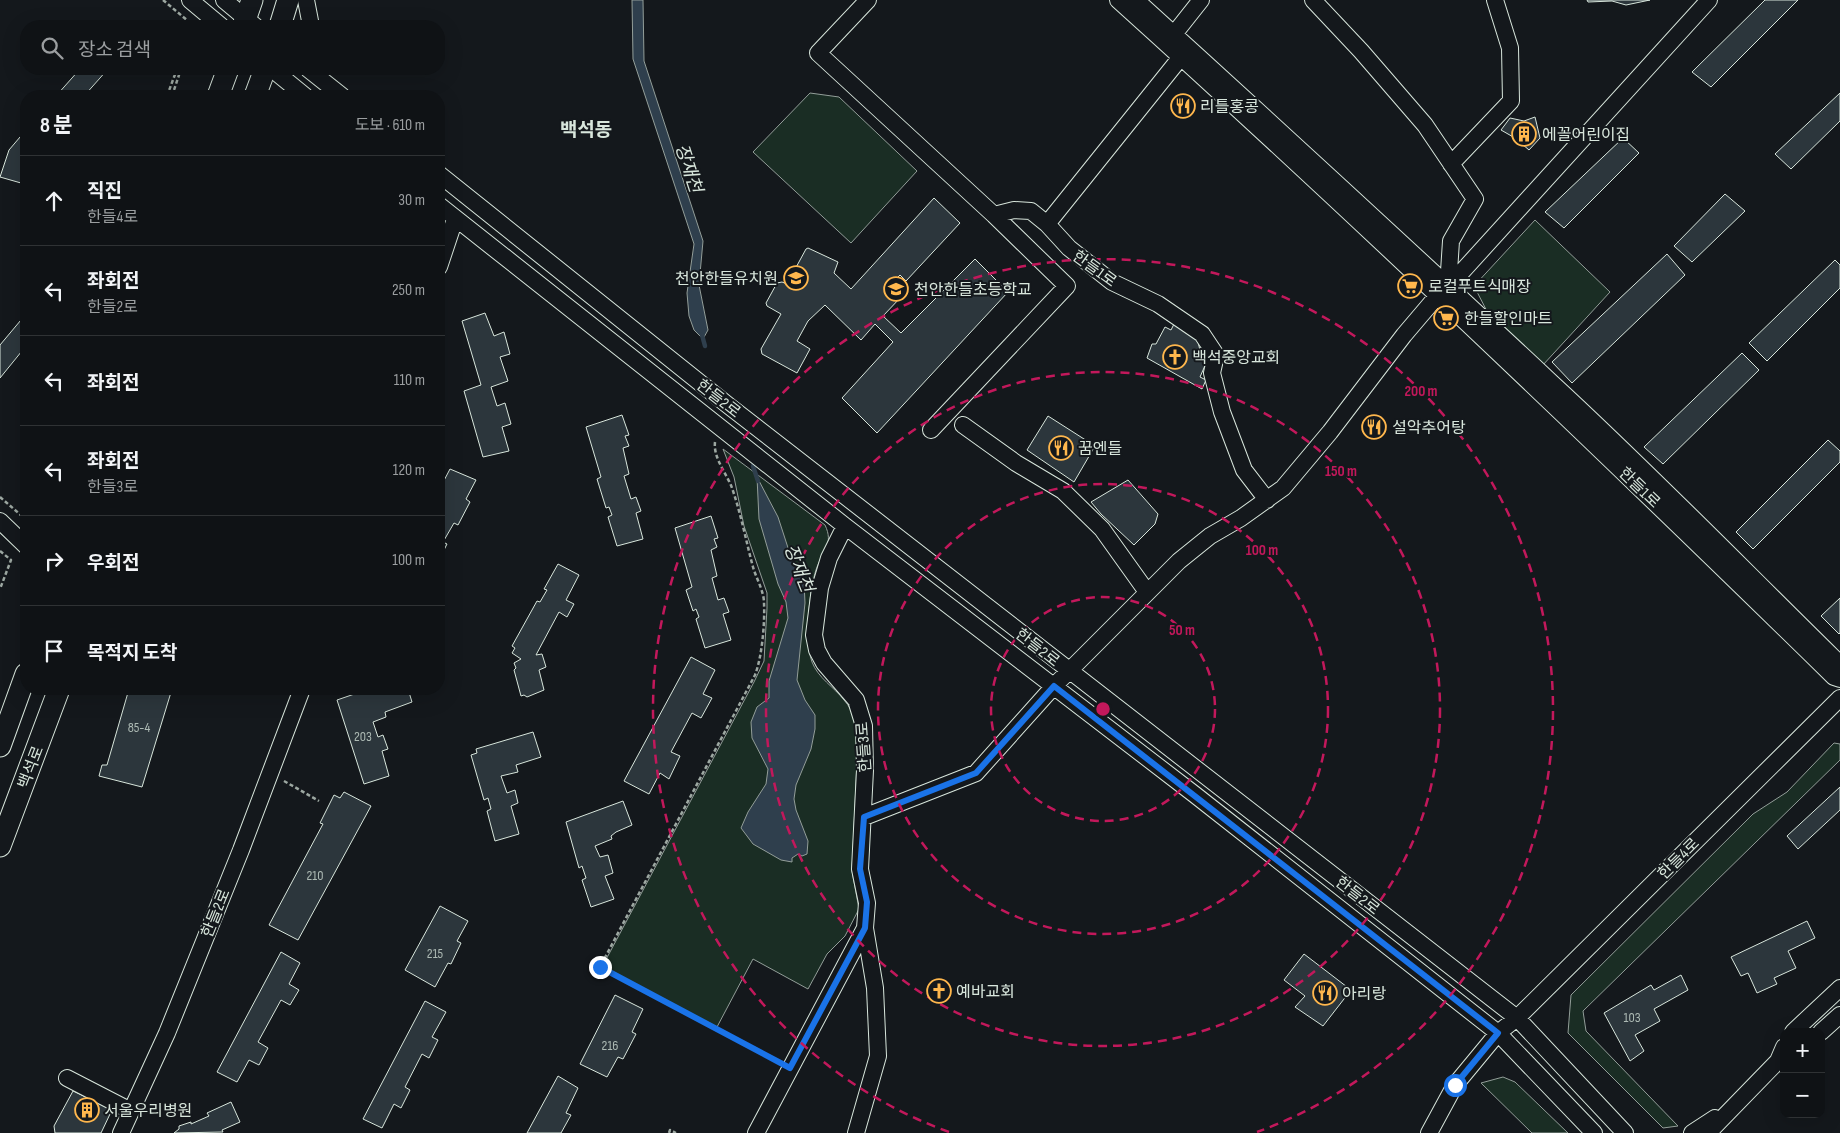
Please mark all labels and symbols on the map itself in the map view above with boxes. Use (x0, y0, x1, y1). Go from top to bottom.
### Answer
restaurant icon: 리틀홍콩 (1170, 93, 1196, 119)
place label: 리틀홍콩 (1200, 98, 1259, 117)
district label: 백석동 (560, 119, 612, 142)
building icon: 에꼴어린이집 (1511, 121, 1537, 147)
place label: 에꼴어린이집 (1542, 126, 1630, 145)
water label: 장재천 (671, 141, 707, 197)
street label: 한들1로 (1068, 247, 1120, 292)
school or university icon: 천안한들유치원 (783, 265, 809, 291)
place label: 천안한들유치원 (675, 270, 778, 289)
supermarket icon: 로컬푸트식매장 (1397, 273, 1423, 299)
school or university icon: 천안한들초등학교 (883, 276, 909, 302)
place label: 로컬푸트식매장 (1428, 278, 1531, 297)
place label: 천안한들초등학교 (914, 281, 1032, 300)
supermarket icon: 한들할인마트 (1433, 305, 1459, 331)
place label: 한들할인마트 (1464, 310, 1552, 329)
church icon: 백석중앙교회 (1162, 344, 1188, 370)
place label: 백석중앙교회 (1192, 349, 1280, 368)
street label: 한들2로 (692, 376, 744, 422)
text: 200 m (1404, 382, 1438, 401)
restaurant icon: 설악추어탕 (1361, 414, 1387, 440)
place label: 설악추어탕 (1392, 419, 1466, 438)
restaurant icon: 꿈엔들 (1048, 435, 1074, 461)
place label: 꿈엔들 (1078, 440, 1122, 459)
text: 150 m (1325, 462, 1357, 481)
street label: 한들1로 (1614, 464, 1664, 512)
water label: 장재천 (779, 541, 818, 597)
text: 100 m (1246, 541, 1278, 560)
text: 50 m (1169, 621, 1195, 640)
street label: 한들2로 (1011, 625, 1063, 671)
centre of rings (1094, 700, 1112, 718)
house number: 85-4 (128, 719, 151, 736)
street label: 한들3로 (853, 721, 876, 773)
house number: 203 (354, 728, 372, 745)
street label: 백석로 (15, 743, 48, 792)
street label: 한들4로 (1654, 834, 1704, 884)
house number: 210 (307, 867, 323, 884)
street label: 한들2로 (1331, 873, 1383, 919)
street label: 한들2로 (198, 886, 235, 941)
house number: 215 (427, 945, 444, 962)
route end (589, 956, 612, 979)
church icon: 예바교회 (926, 978, 952, 1004)
restaurant icon: 아리랑 (1312, 980, 1338, 1006)
place label: 예바교회 (956, 983, 1015, 1002)
place label: 아리랑 (1342, 985, 1386, 1004)
house number: 103 (1623, 1009, 1641, 1026)
house number: 216 (602, 1037, 618, 1054)
route start (1444, 1074, 1467, 1097)
building icon: 서울우리병원 (74, 1097, 100, 1123)
place label: 서울우리병원 (104, 1102, 192, 1121)

